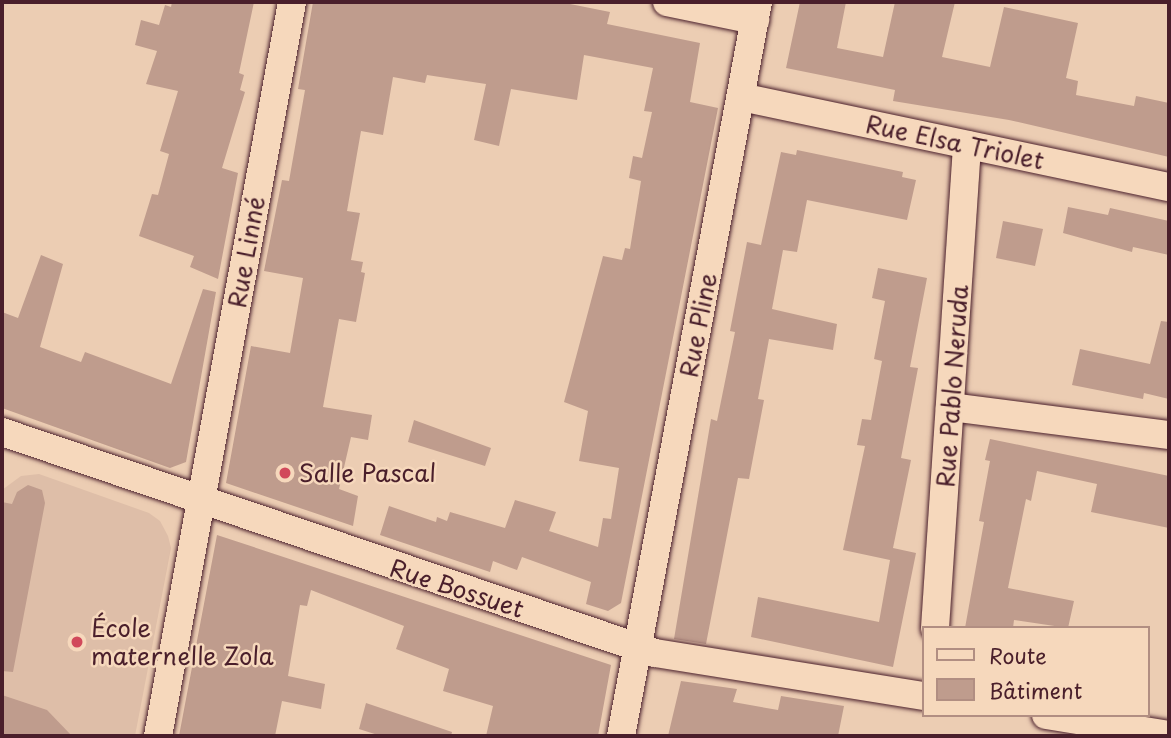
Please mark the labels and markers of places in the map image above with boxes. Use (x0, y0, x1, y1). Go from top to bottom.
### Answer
place label: Salle Pascal (299, 459, 437, 487)
marker: Salle Pascal (277, 465, 293, 481)
place label: École maternelle Zola (91, 614, 275, 670)
marker: École maternelle Zola (69, 634, 85, 650)

